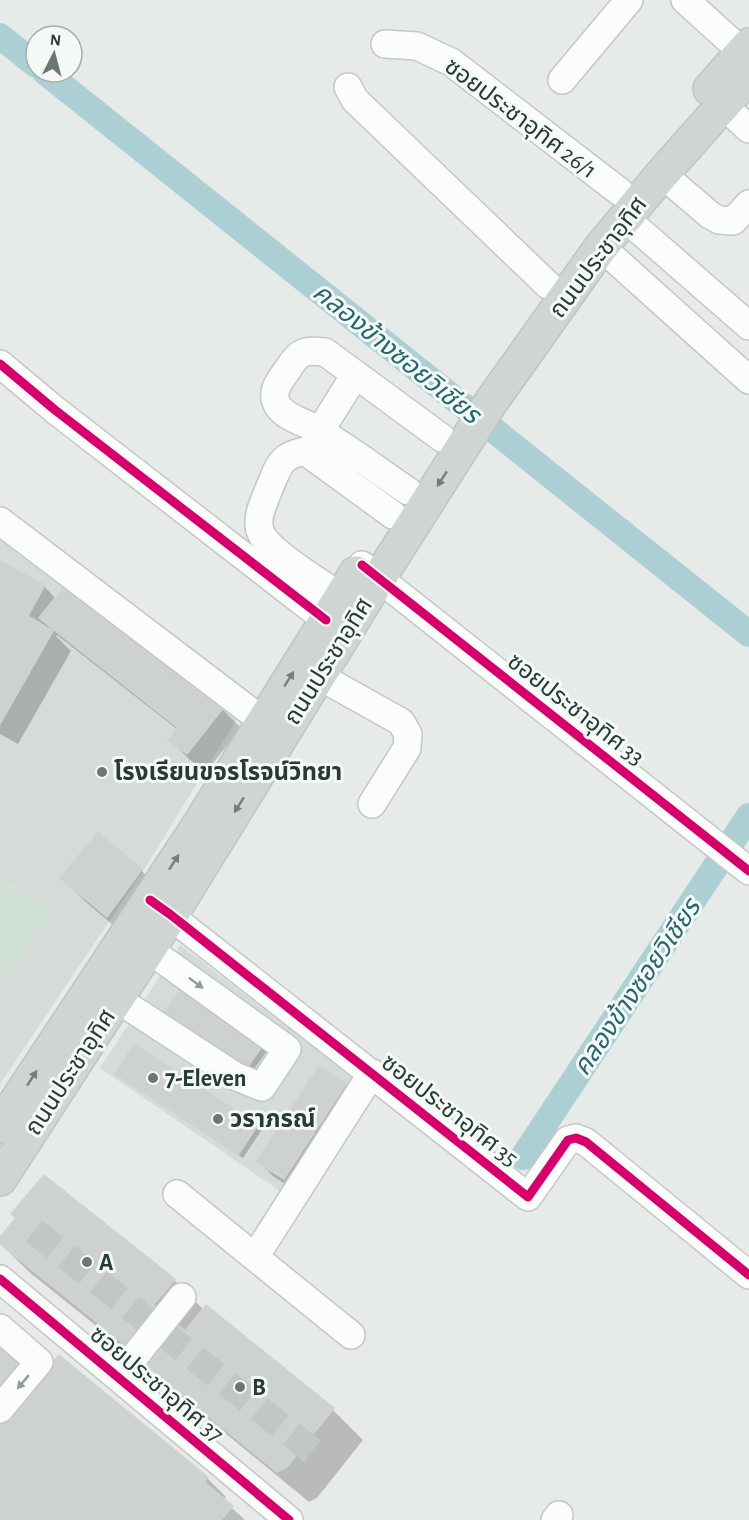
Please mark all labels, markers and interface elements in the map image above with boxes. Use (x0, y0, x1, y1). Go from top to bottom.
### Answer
north arrow (24, 24, 84, 84)
text: N (49, 32, 62, 49)
street label: ซอยประชาอุทิศ 26/1 (439, 54, 601, 185)
street label: ถนนประชาอุทิศ (546, 193, 653, 324)
water label: คลองข้างซอยวิเชียร (308, 278, 487, 430)
one-way arrow (437, 471, 448, 487)
street label: ถนนประชาอุทิศ (280, 594, 379, 730)
street label: ซอยประชาอุทิศ 33 (501, 649, 648, 772)
one-way arrow (283, 671, 294, 687)
place label: โรงเรียนขจรโรจน์วิทยา (114, 759, 342, 785)
marker: โรงเรียนขจรโรจน์วิทยา (95, 765, 109, 779)
one-way arrow (234, 797, 245, 813)
one-way arrow (169, 854, 180, 870)
water label: คลองข้างซอยวิเชียร (568, 892, 706, 1080)
one-way arrow (188, 977, 203, 989)
street label: ถนนประชาอุทิศ (21, 1005, 122, 1141)
street label: ซอยประชาอุทิศ 35 (375, 1050, 522, 1173)
place label: 7-Eleven (165, 1067, 246, 1091)
one-way arrow (26, 1070, 38, 1086)
marker: 7-Eleven (146, 1071, 160, 1085)
place label: วราภรณ์ (230, 1107, 315, 1132)
marker: วราภรณ์ (211, 1112, 225, 1126)
place label: A (99, 1251, 114, 1275)
marker: A (80, 1255, 94, 1269)
street label: ซอยประชาอุทิศ 37 (84, 1322, 228, 1449)
one-way arrow (16, 1374, 29, 1390)
place label: B (252, 1376, 266, 1400)
marker: B (233, 1380, 247, 1394)

